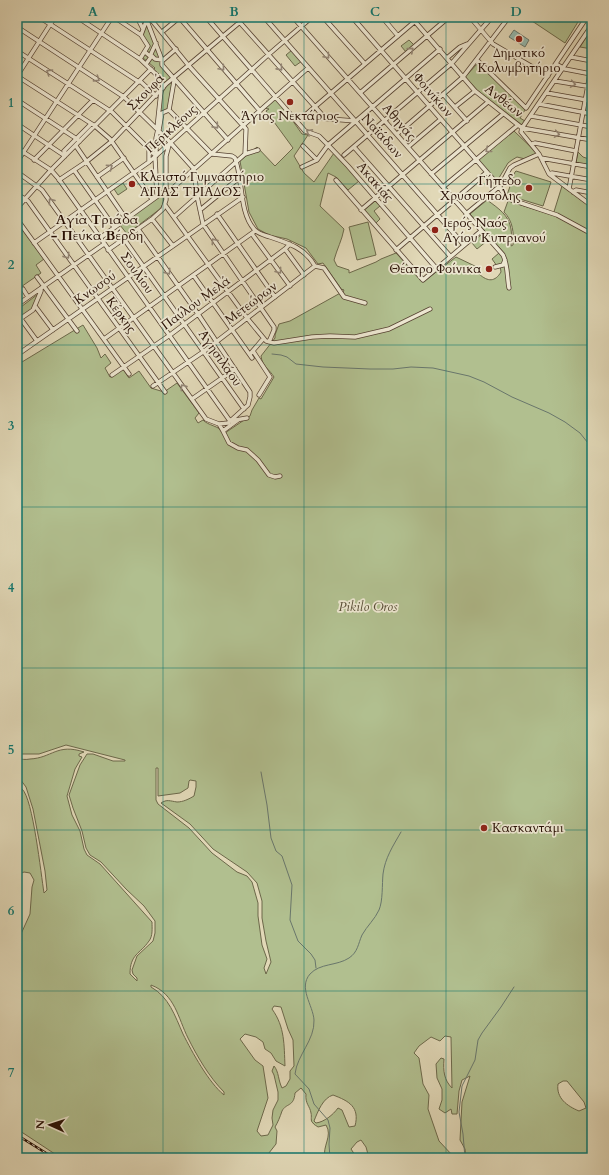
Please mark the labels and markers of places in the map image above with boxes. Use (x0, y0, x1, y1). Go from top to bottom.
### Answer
marker: Δημοτικό Κολυμβητήριο (514, 34, 524, 44)
place label: Δημοτικό Κολυμβητήριο (478, 44, 560, 77)
marker: Άγιος Νεκτάριος (285, 97, 295, 107)
place label: Άγιος Νεκτάριος (241, 107, 340, 125)
place label: Κλειστό Γυμναστήριο ΑΓΙΑΣ ΤΡΙΑΔΟΣ (140, 168, 264, 201)
place label: Γήπεδο Χρυσουπολης (440, 172, 521, 205)
marker: Κλειστό Γυμναστήριο ΑΓΙΑΣ ΤΡΙΑΔΟΣ (127, 179, 137, 189)
marker: Γήπεδο Χρυσουπολης (524, 183, 534, 193)
place label: Ιερός Ναός Αγίου Κυπριανού (443, 214, 546, 247)
marker: Ιερός Ναός Αγίου Κυπριανού (430, 225, 440, 235)
place label: Θέατρο Φοίνικα (389, 260, 481, 278)
marker: Θέατρο Φοίνικα (484, 264, 494, 274)
place label: Κασκαντάμι (492, 819, 564, 837)
marker: Κασκαντάμι (479, 823, 489, 833)

